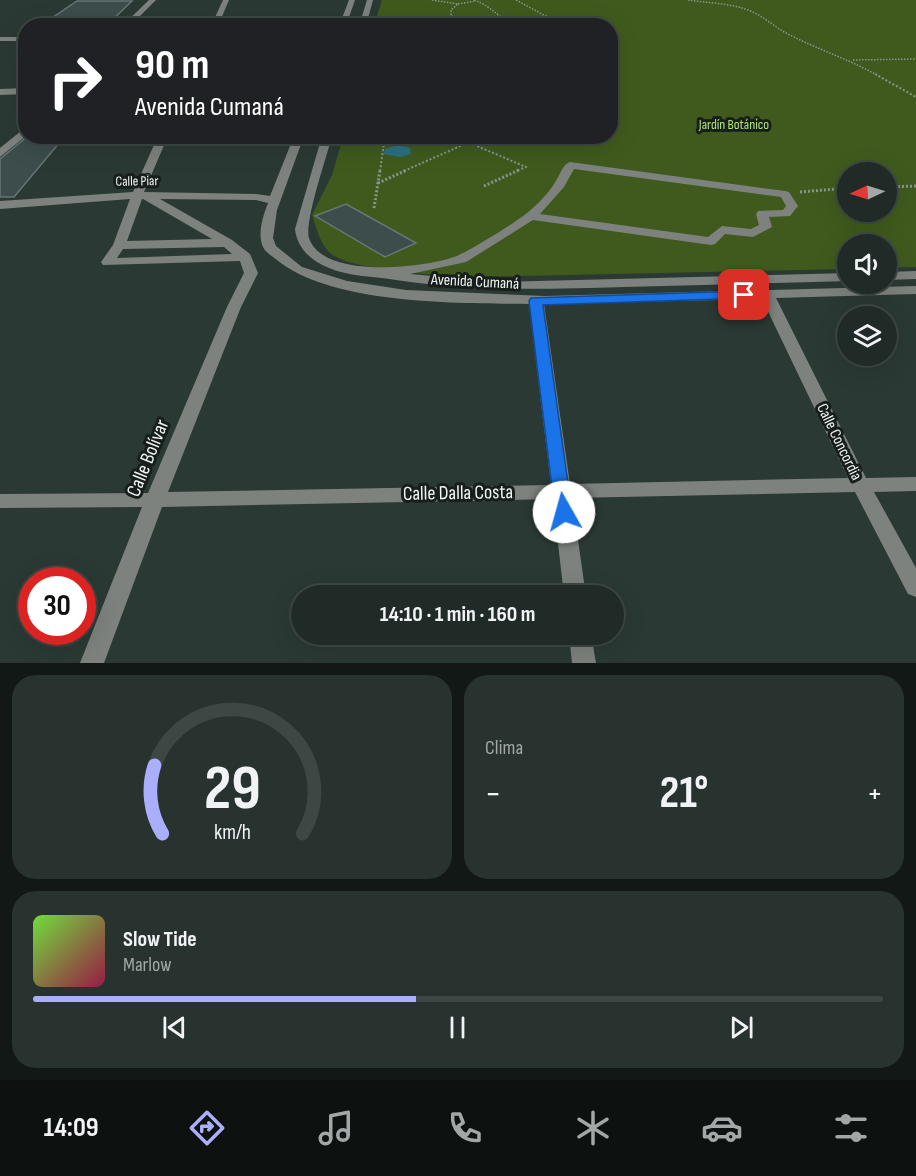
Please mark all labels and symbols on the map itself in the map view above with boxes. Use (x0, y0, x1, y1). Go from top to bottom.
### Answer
park label: Jardín Botánico (698, 116, 769, 133)
north arrow (837, 162, 897, 222)
street label: Calle Piar (115, 172, 159, 190)
pin (718, 269, 769, 320)
street label: Avenida Cumaná (429, 270, 520, 294)
street label: Calle Concordia (812, 401, 866, 483)
street label: Calle Bolívar (122, 416, 174, 500)
street label: Calle Dalla Costa (403, 480, 513, 506)
position arrow (532, 480, 596, 544)
speed limit sign: 30 (18, 567, 96, 645)

